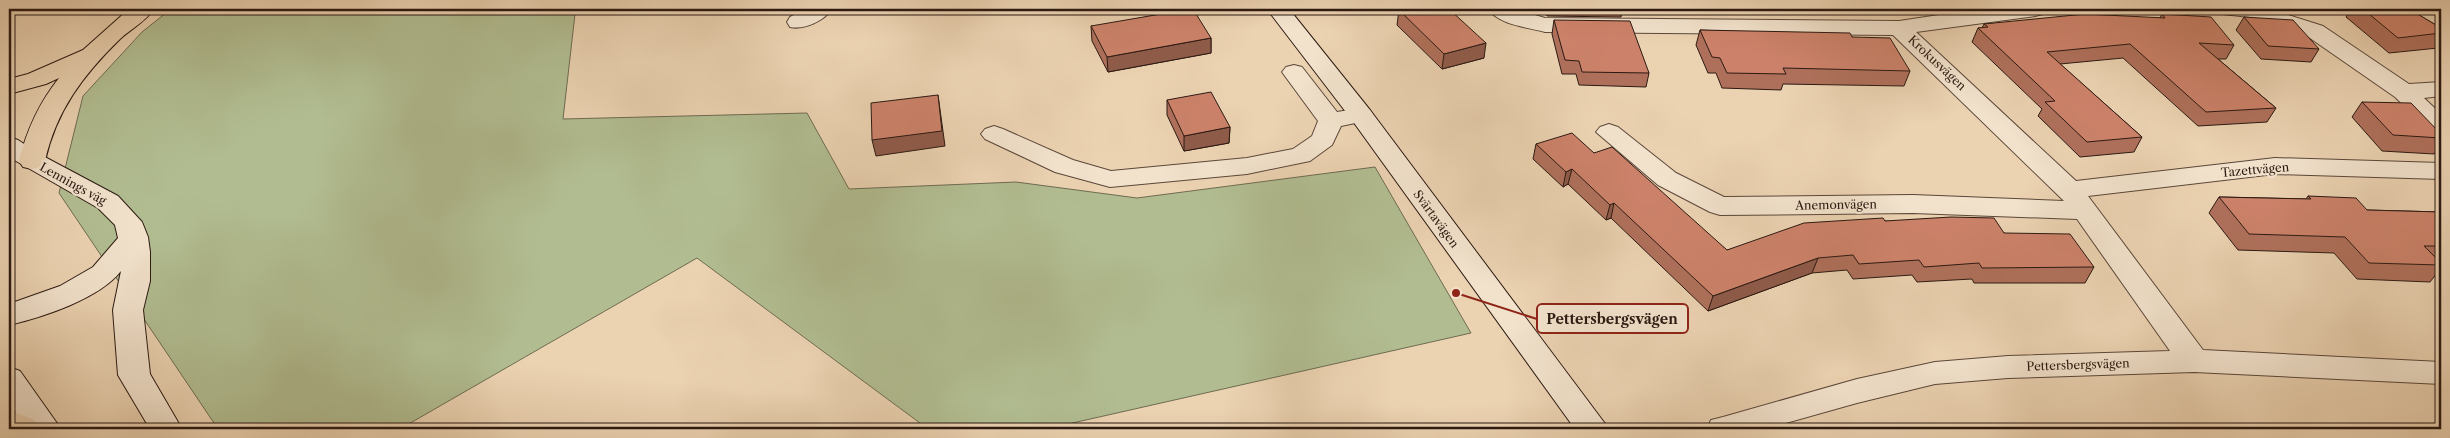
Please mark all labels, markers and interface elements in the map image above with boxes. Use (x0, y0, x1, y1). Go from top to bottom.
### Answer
street label: Krokusvägen (1905, 32, 1970, 94)
street label: Lennings väg (37, 159, 110, 208)
street label: Tazettvägen (2220, 159, 2290, 180)
street label: Svärtavägen (1410, 187, 1463, 251)
street label: Anemonvägen (1794, 196, 1878, 213)
callout: Pettersbergsvägen (1537, 304, 1688, 333)
text: Pettersbergsvägen (1546, 310, 1678, 328)
street label: Pettersbergsvägen (2026, 355, 2130, 374)

